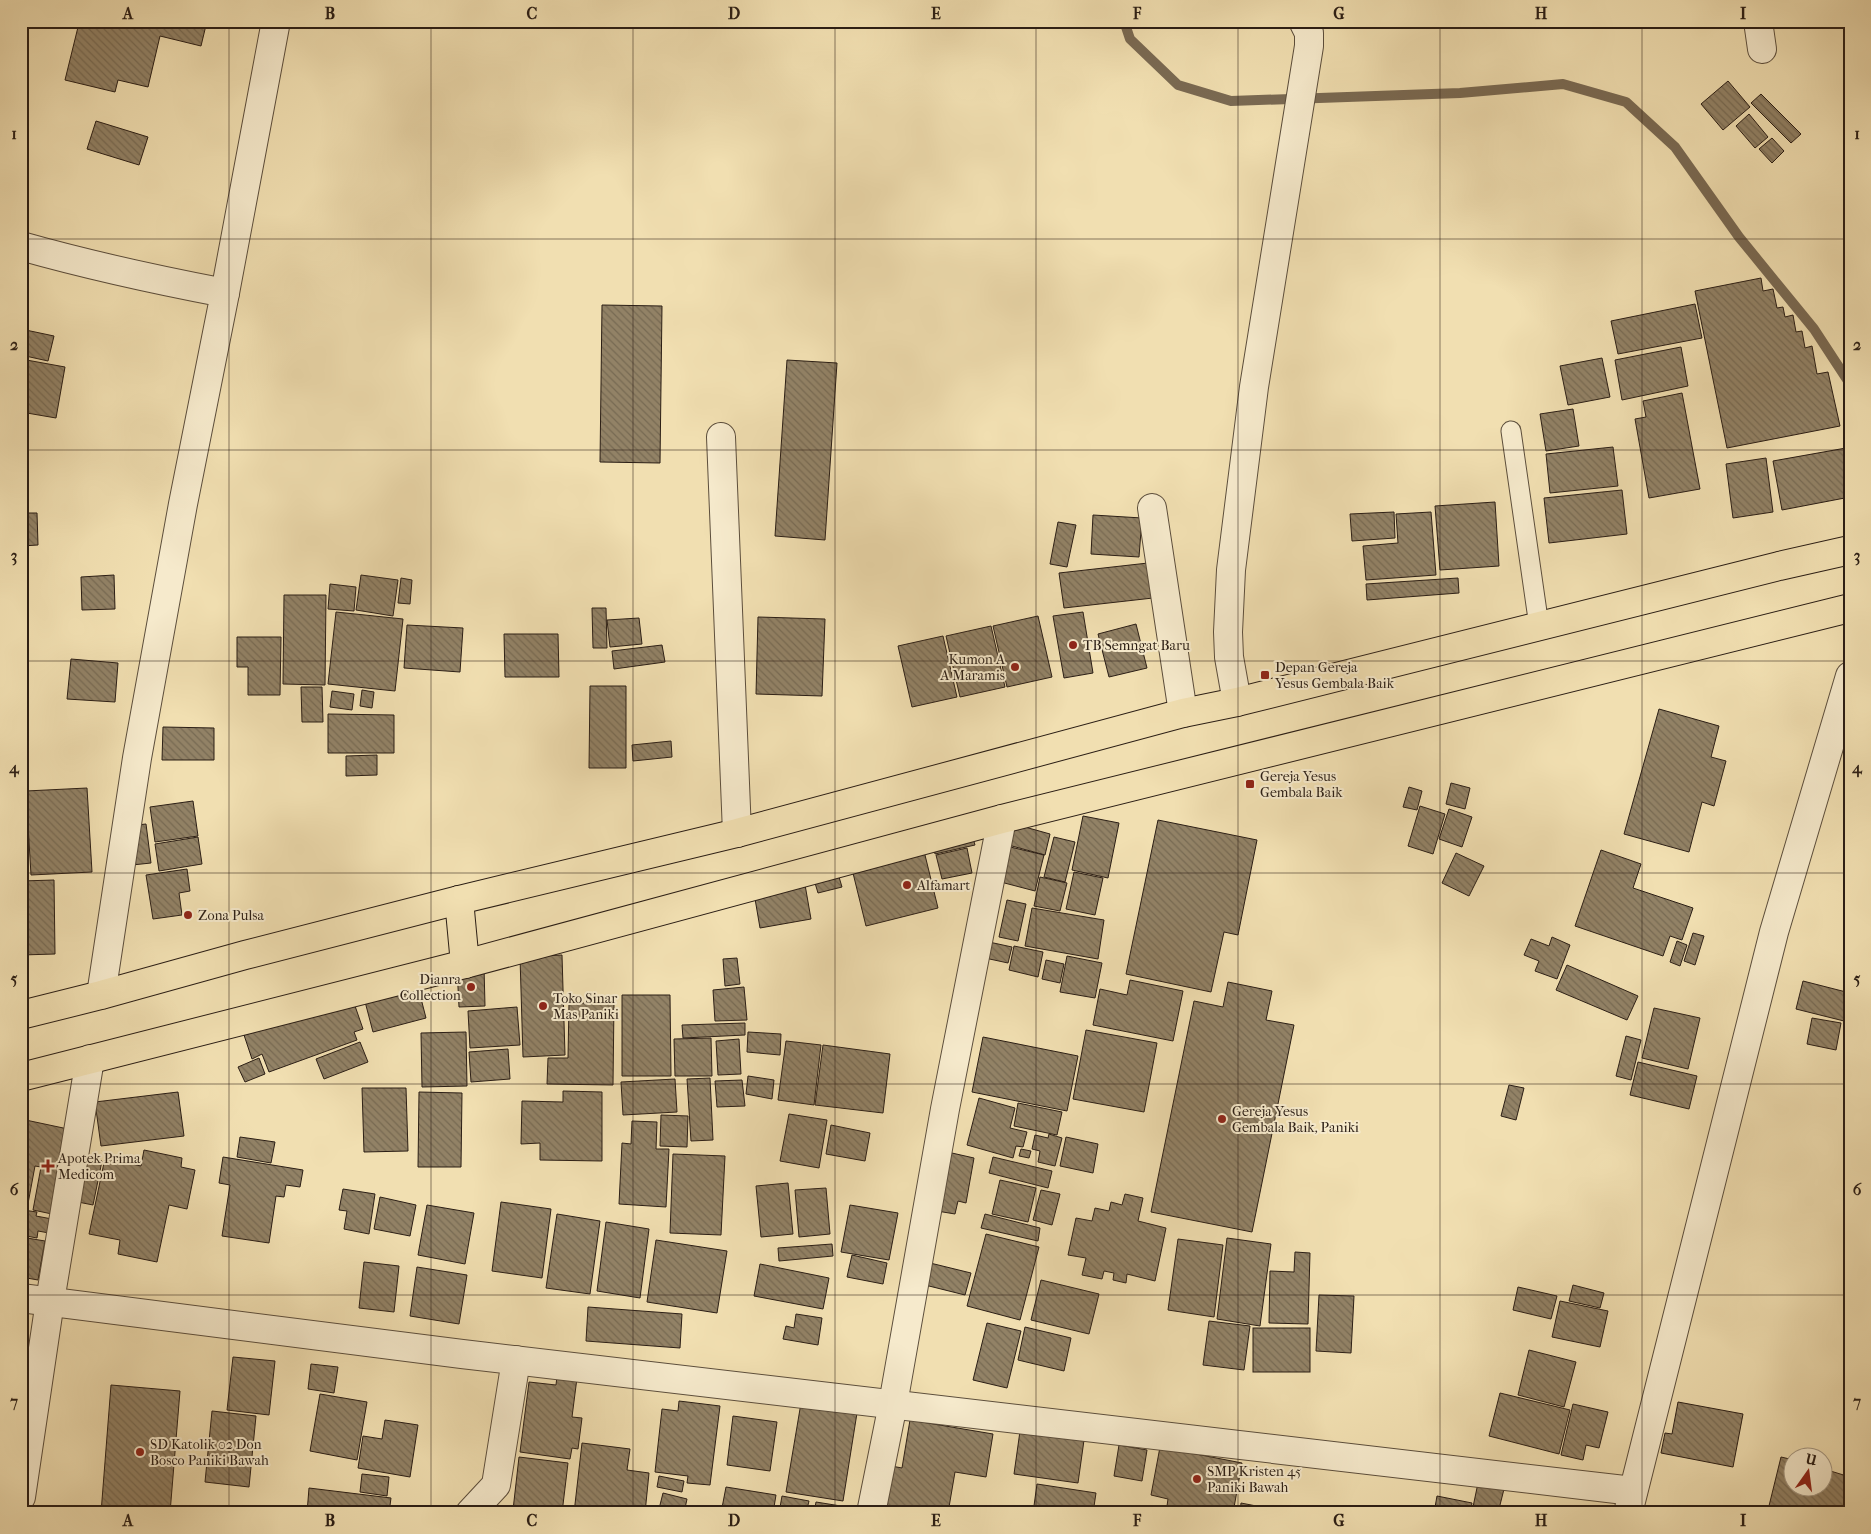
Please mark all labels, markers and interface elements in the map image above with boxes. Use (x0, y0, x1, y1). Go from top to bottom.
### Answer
text: A (122, 4, 134, 23)
text: B (325, 4, 335, 23)
text: C (527, 4, 538, 23)
text: D (728, 4, 740, 23)
text: E (931, 4, 941, 23)
text: F (1132, 4, 1142, 23)
text: G (1333, 4, 1345, 23)
text: H (1535, 4, 1548, 23)
text: I (1740, 4, 1747, 23)
text: 1 (11, 124, 17, 143)
text: 1 (1854, 124, 1860, 143)
text: 2 (10, 335, 18, 354)
text: 2 (1853, 335, 1861, 354)
text: 3 (11, 546, 17, 566)
text: 3 (1854, 546, 1860, 566)
place label: TB Semngat Baru (1083, 637, 1190, 654)
marker: TB Semngat Baru (1067, 639, 1079, 651)
place label: Kumon A A Maramis (939, 651, 1006, 684)
place label: Depan Gereja Yesus Gembala Baik (1274, 659, 1395, 692)
marker: Kumon A A Maramis (1009, 661, 1021, 673)
marker: Depan Gereja Yesus Gembala Baik (1259, 669, 1271, 681)
text: 4 (8, 758, 20, 778)
text: 4 (1851, 758, 1863, 778)
place label: Gereja Yesus Gembala Baik (1260, 768, 1343, 801)
marker: Gereja Yesus Gembala Baik (1244, 778, 1256, 790)
place label: Alfamart (916, 877, 970, 894)
marker: Alfamart (901, 879, 913, 891)
place label: Zona Pulsa (198, 907, 264, 924)
marker: Zona Pulsa (182, 909, 194, 921)
text: 5 (11, 969, 18, 988)
text: 5 (1854, 969, 1861, 988)
place label: Dianra Collection (400, 971, 462, 1004)
marker: Dianra Collection (465, 981, 477, 993)
place label: Toko Sinar Mas Paniki (553, 990, 619, 1023)
marker: Toko Sinar Mas Paniki (537, 1000, 549, 1012)
place label: Gereja Yesus Gembala Baik, Paniki (1232, 1103, 1359, 1136)
marker: Gereja Yesus Gembala Baik, Paniki (1216, 1113, 1228, 1125)
place label: Apotek Prima Medicom (57, 1150, 141, 1183)
marker: Apotek Prima Medicom (42, 1160, 54, 1172)
text: 6 (10, 1180, 19, 1199)
text: 6 (1853, 1180, 1862, 1199)
text: 7 (9, 1392, 18, 1411)
text: 7 (1852, 1392, 1861, 1411)
place label: SD Katolik 02 Don Bosco Paniki Bawah (150, 1436, 269, 1469)
marker: SD Katolik 02 Don Bosco Paniki Bawah (134, 1446, 146, 1458)
north arrow (1784, 1446, 1834, 1496)
text: U (1803, 1450, 1818, 1469)
place label: SMP Kristen 45 Paniki Bawah (1207, 1463, 1301, 1496)
marker: SMP Kristen 45 Paniki Bawah (1191, 1473, 1203, 1485)
text: A (122, 1511, 134, 1530)
text: B (325, 1511, 335, 1530)
text: C (527, 1511, 538, 1530)
text: D (728, 1511, 740, 1530)
text: E (931, 1511, 941, 1530)
text: F (1132, 1511, 1142, 1530)
text: G (1333, 1511, 1345, 1530)
text: H (1535, 1511, 1548, 1530)
text: I (1740, 1511, 1747, 1530)

